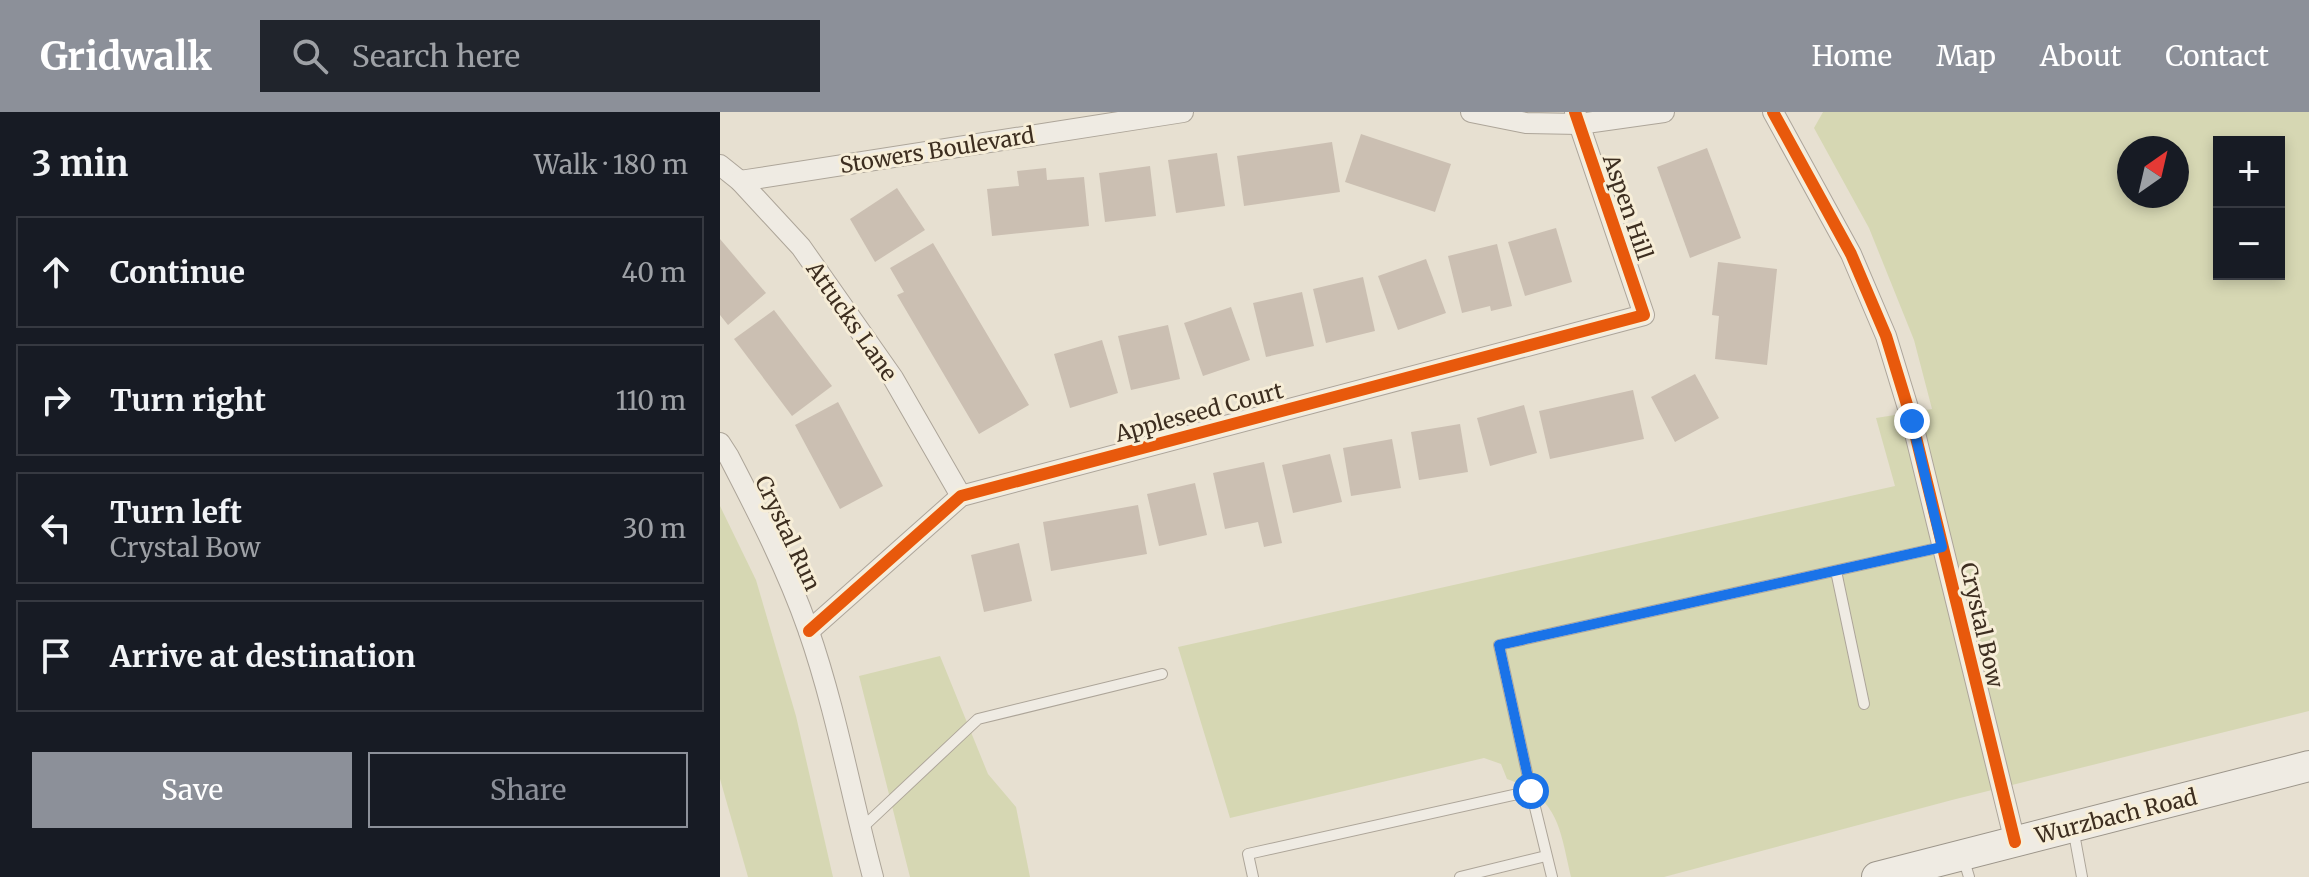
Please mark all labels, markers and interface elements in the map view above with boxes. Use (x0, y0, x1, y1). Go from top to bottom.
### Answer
search box (260, 20, 820, 92)
text: Gridwalk (40, 33, 212, 80)
icon: search (288, 34, 332, 78)
text: Search here (352, 37, 520, 75)
text: Home (1811, 38, 1892, 74)
text: Map (1936, 38, 1996, 74)
text: About (2040, 38, 2121, 74)
text: Contact (2165, 38, 2269, 74)
street label: Stowers Boulevard (838, 121, 1036, 179)
north arrow (2117, 136, 2189, 208)
map controls (2213, 136, 2285, 280)
button: + (2213, 136, 2285, 208)
text: 3 min (32, 143, 128, 185)
text: Walk · 180 m (534, 148, 688, 181)
street label: Aspen Hill (1597, 150, 1659, 264)
button: − (2213, 208, 2285, 280)
icon: ahead (34, 250, 78, 294)
text: Continue (110, 253, 245, 291)
street label: Attucks Lane (800, 255, 903, 386)
text: 40 m (622, 256, 686, 289)
street label: Appleseed Court (1111, 376, 1286, 448)
icon: right (34, 378, 78, 422)
text: Turn right (110, 381, 266, 419)
text: 110 m (616, 384, 686, 417)
route end (1894, 403, 1930, 439)
street label: Crystal Run (749, 471, 827, 595)
text: Turn left (110, 493, 242, 531)
icon: left (34, 506, 78, 550)
text: 30 m (623, 512, 686, 545)
text: Crystal Bow (110, 531, 260, 564)
street label: Crystal Bow (1954, 560, 2010, 691)
icon: arrive (34, 634, 78, 678)
text: Arrive at destination (110, 637, 416, 675)
button: Save (32, 752, 352, 828)
button: Share (368, 752, 688, 828)
route start (1513, 773, 1549, 809)
street label: Wurzbach Road (2031, 782, 2200, 850)

